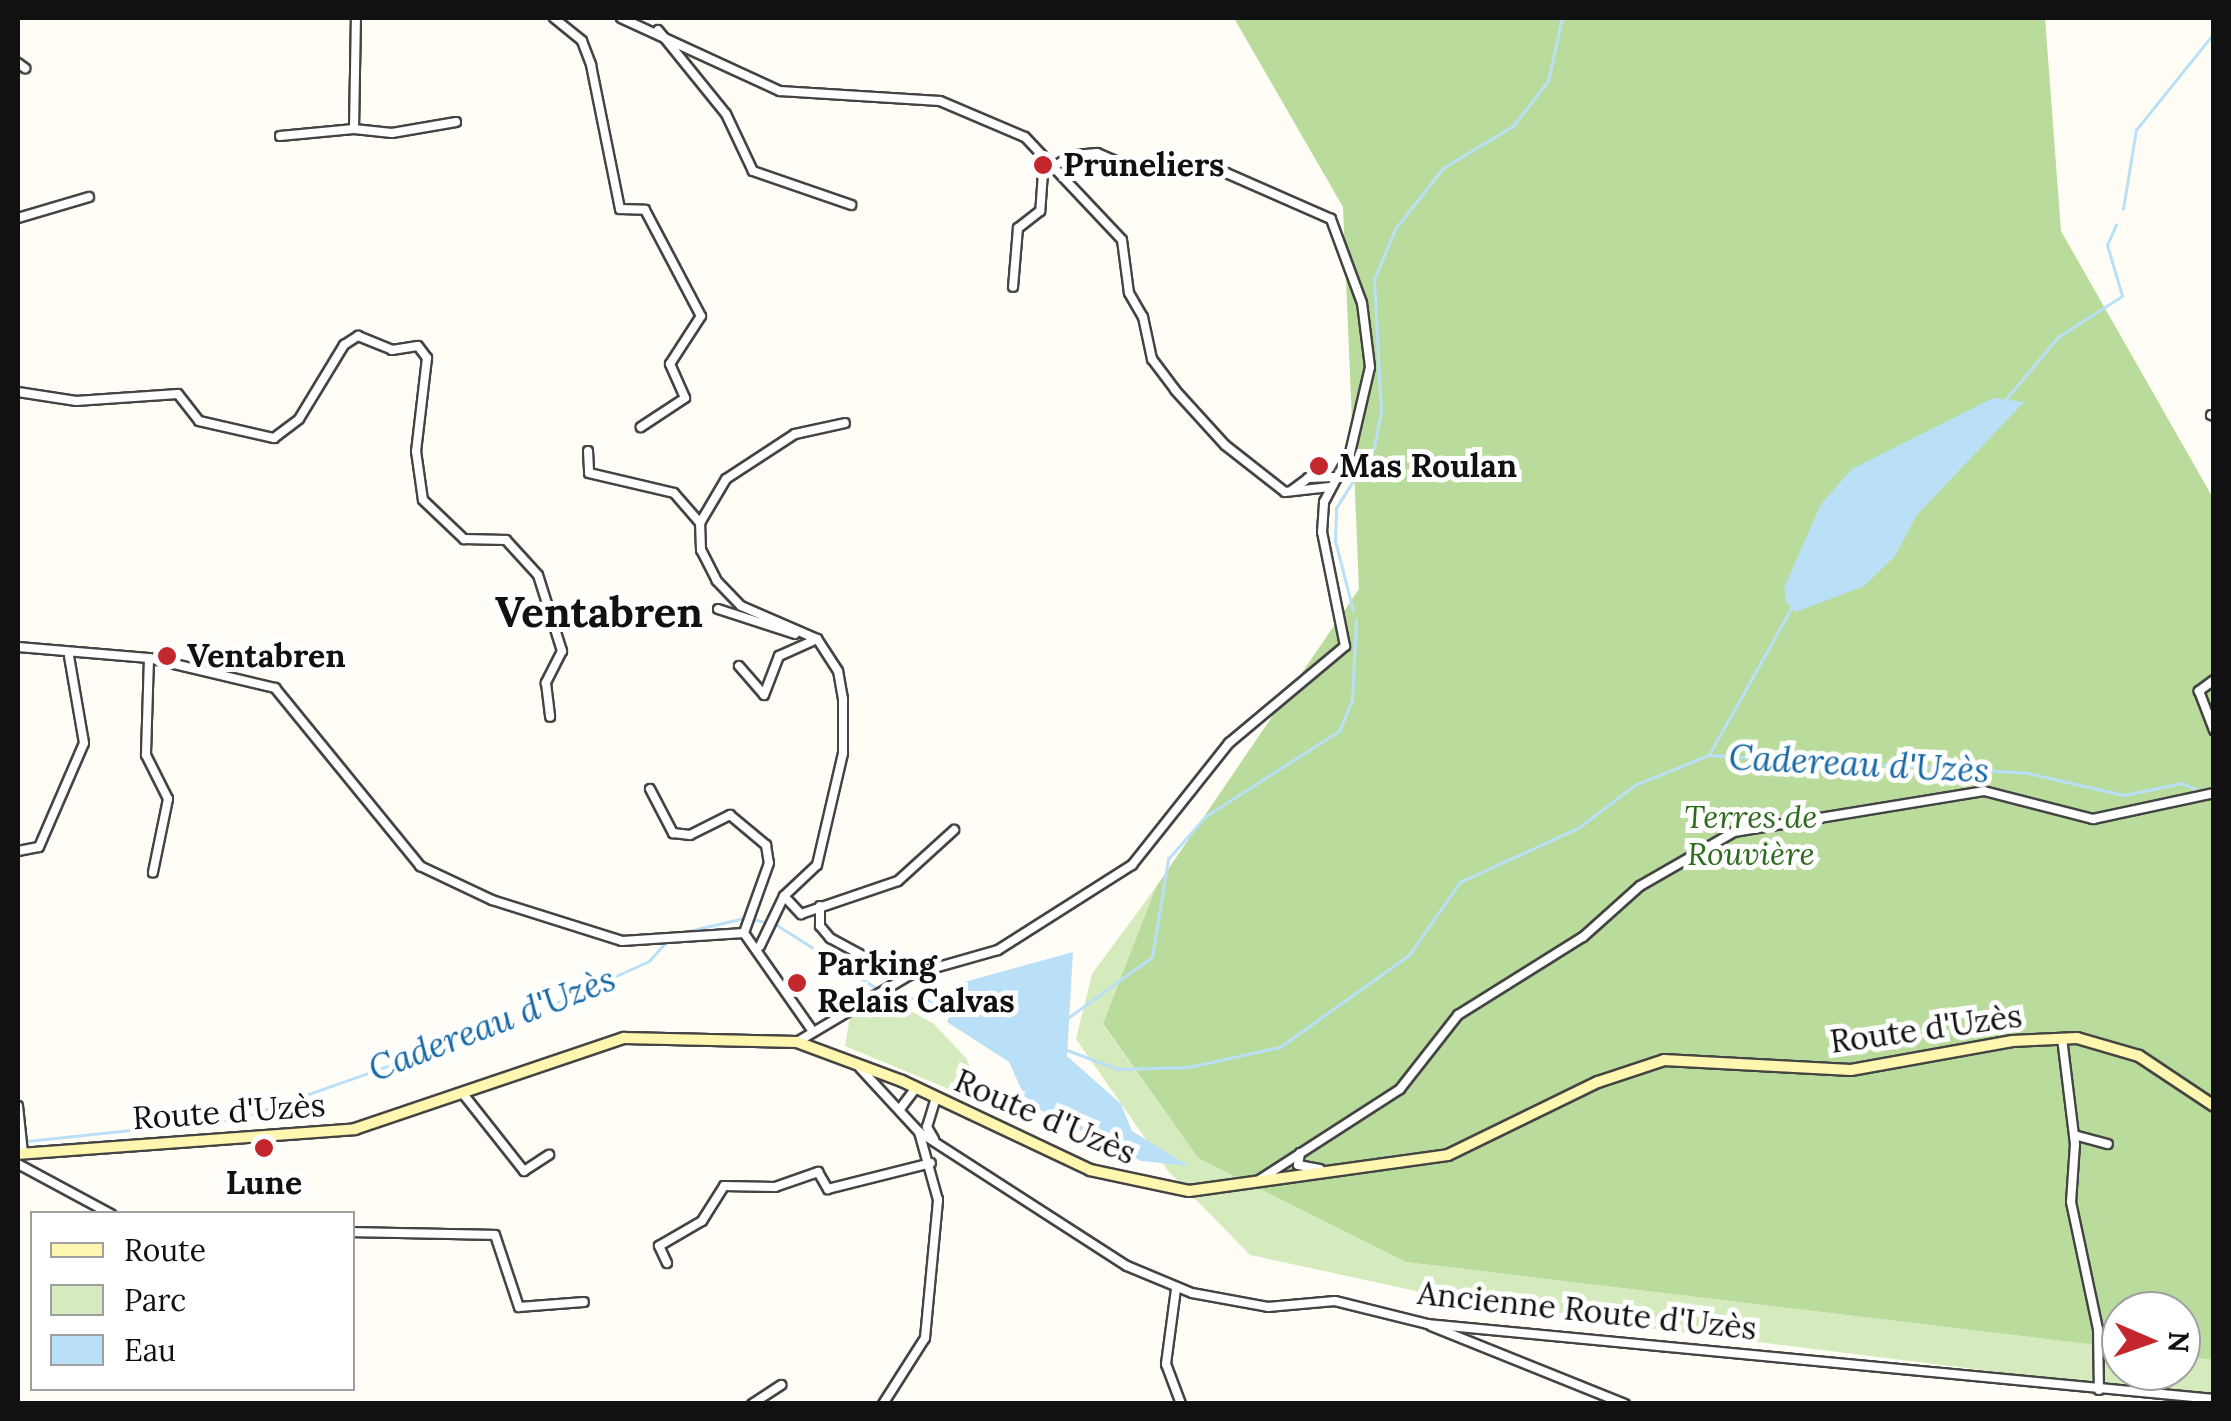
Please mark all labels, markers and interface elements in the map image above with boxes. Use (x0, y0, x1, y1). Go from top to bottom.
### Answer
place label: Pruneliers (1063, 146, 1225, 184)
marker: Pruneliers (1032, 154, 1054, 176)
place label: Mas Roulan (1339, 447, 1517, 485)
marker: Mas Roulan (1308, 455, 1330, 477)
district label: Ventabren (495, 587, 703, 637)
place label: Ventabren (187, 637, 346, 675)
marker: Ventabren (156, 645, 178, 667)
water label: Cadereau d'Uzès (1728, 736, 1990, 792)
park label: Terres de Rouvière (1684, 799, 1818, 874)
place label: Parking Relais Calvas (817, 946, 1015, 1021)
water label: Cadereau d'Uzès (363, 958, 621, 1090)
marker: Parking Relais Calvas (786, 972, 808, 994)
street label: Route d'Uzès (1828, 997, 2024, 1061)
street label: Route d'Uzès (949, 1062, 1141, 1172)
street label: Route d'Uzès (131, 1086, 327, 1138)
marker: Lune (253, 1137, 275, 1159)
place label: Lune (226, 1164, 302, 1202)
legend (30, 1211, 355, 1391)
text: Route (124, 1231, 206, 1269)
street label: Ancienne Route d'Uzès (1416, 1274, 1758, 1348)
text: Parc (124, 1281, 186, 1319)
north arrow (2101, 1291, 2201, 1391)
text: Eau (124, 1331, 176, 1369)
text: N (2161, 1331, 2197, 1353)

